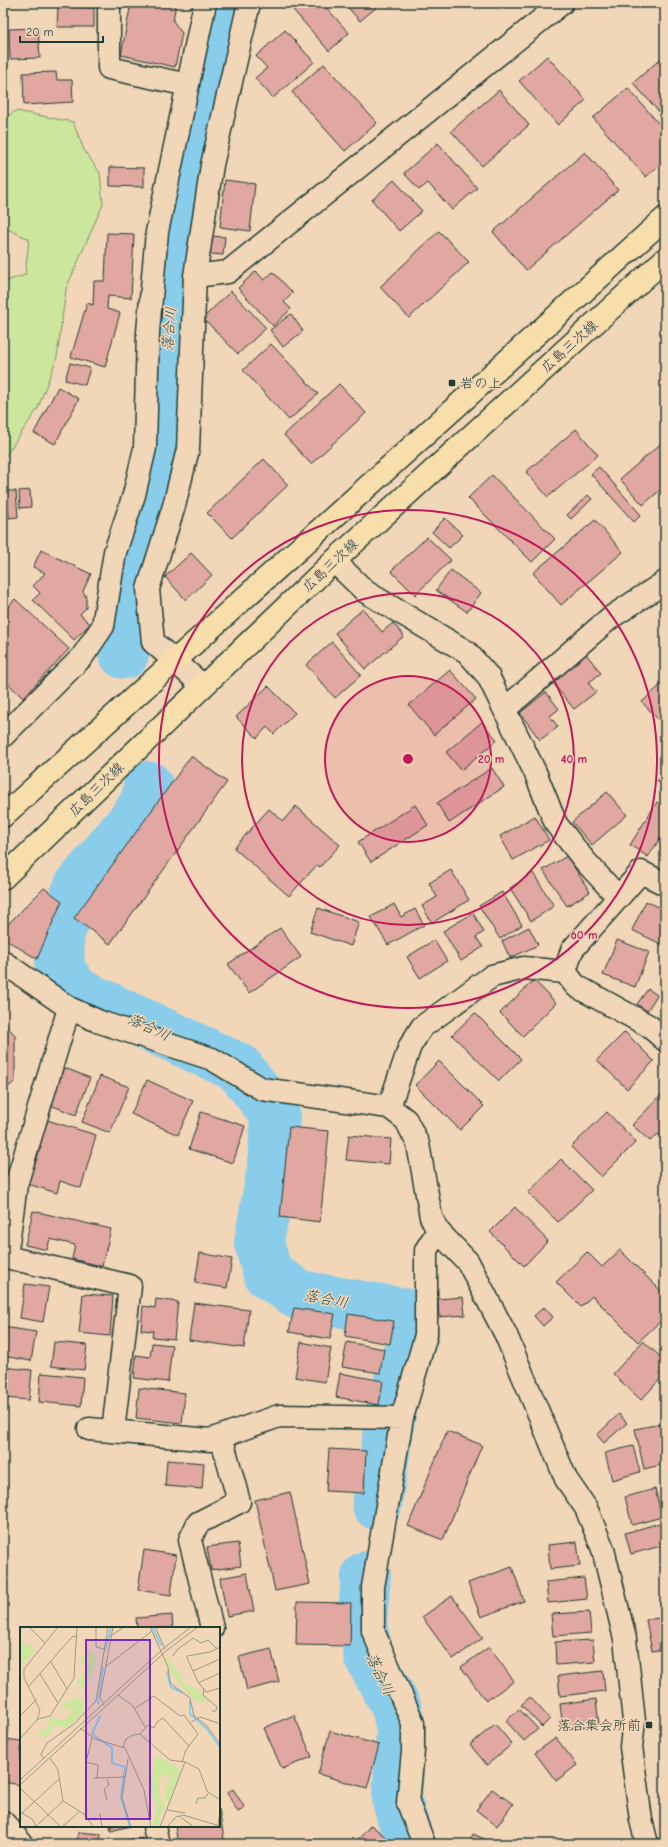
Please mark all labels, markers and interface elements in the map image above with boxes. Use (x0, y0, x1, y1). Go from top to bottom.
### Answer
scale bar (20, 18, 103, 44)
text: 20 m (26, 25, 54, 39)
water label: 落合川 (158, 306, 180, 352)
street label: 広島三次線 (538, 317, 601, 376)
place label: 岩の上 (460, 375, 502, 392)
marker: 岩の上 (447, 378, 457, 388)
street label: 広島三次線 (299, 535, 362, 595)
centre of rings (401, 752, 415, 766)
text: 20 m (478, 752, 504, 766)
text: 40 m (561, 752, 587, 766)
street label: 広島三次線 (65, 759, 127, 820)
text: 60 m (571, 928, 597, 942)
water label: 落合川 (125, 1009, 173, 1045)
water label: 落合川 (302, 1286, 350, 1312)
inset map (20, 1627, 220, 1827)
water label: 落合川 (362, 1650, 398, 1698)
place label: 落合集会所前 (557, 1717, 641, 1734)
marker: 落合集会所前 (644, 1720, 654, 1730)

